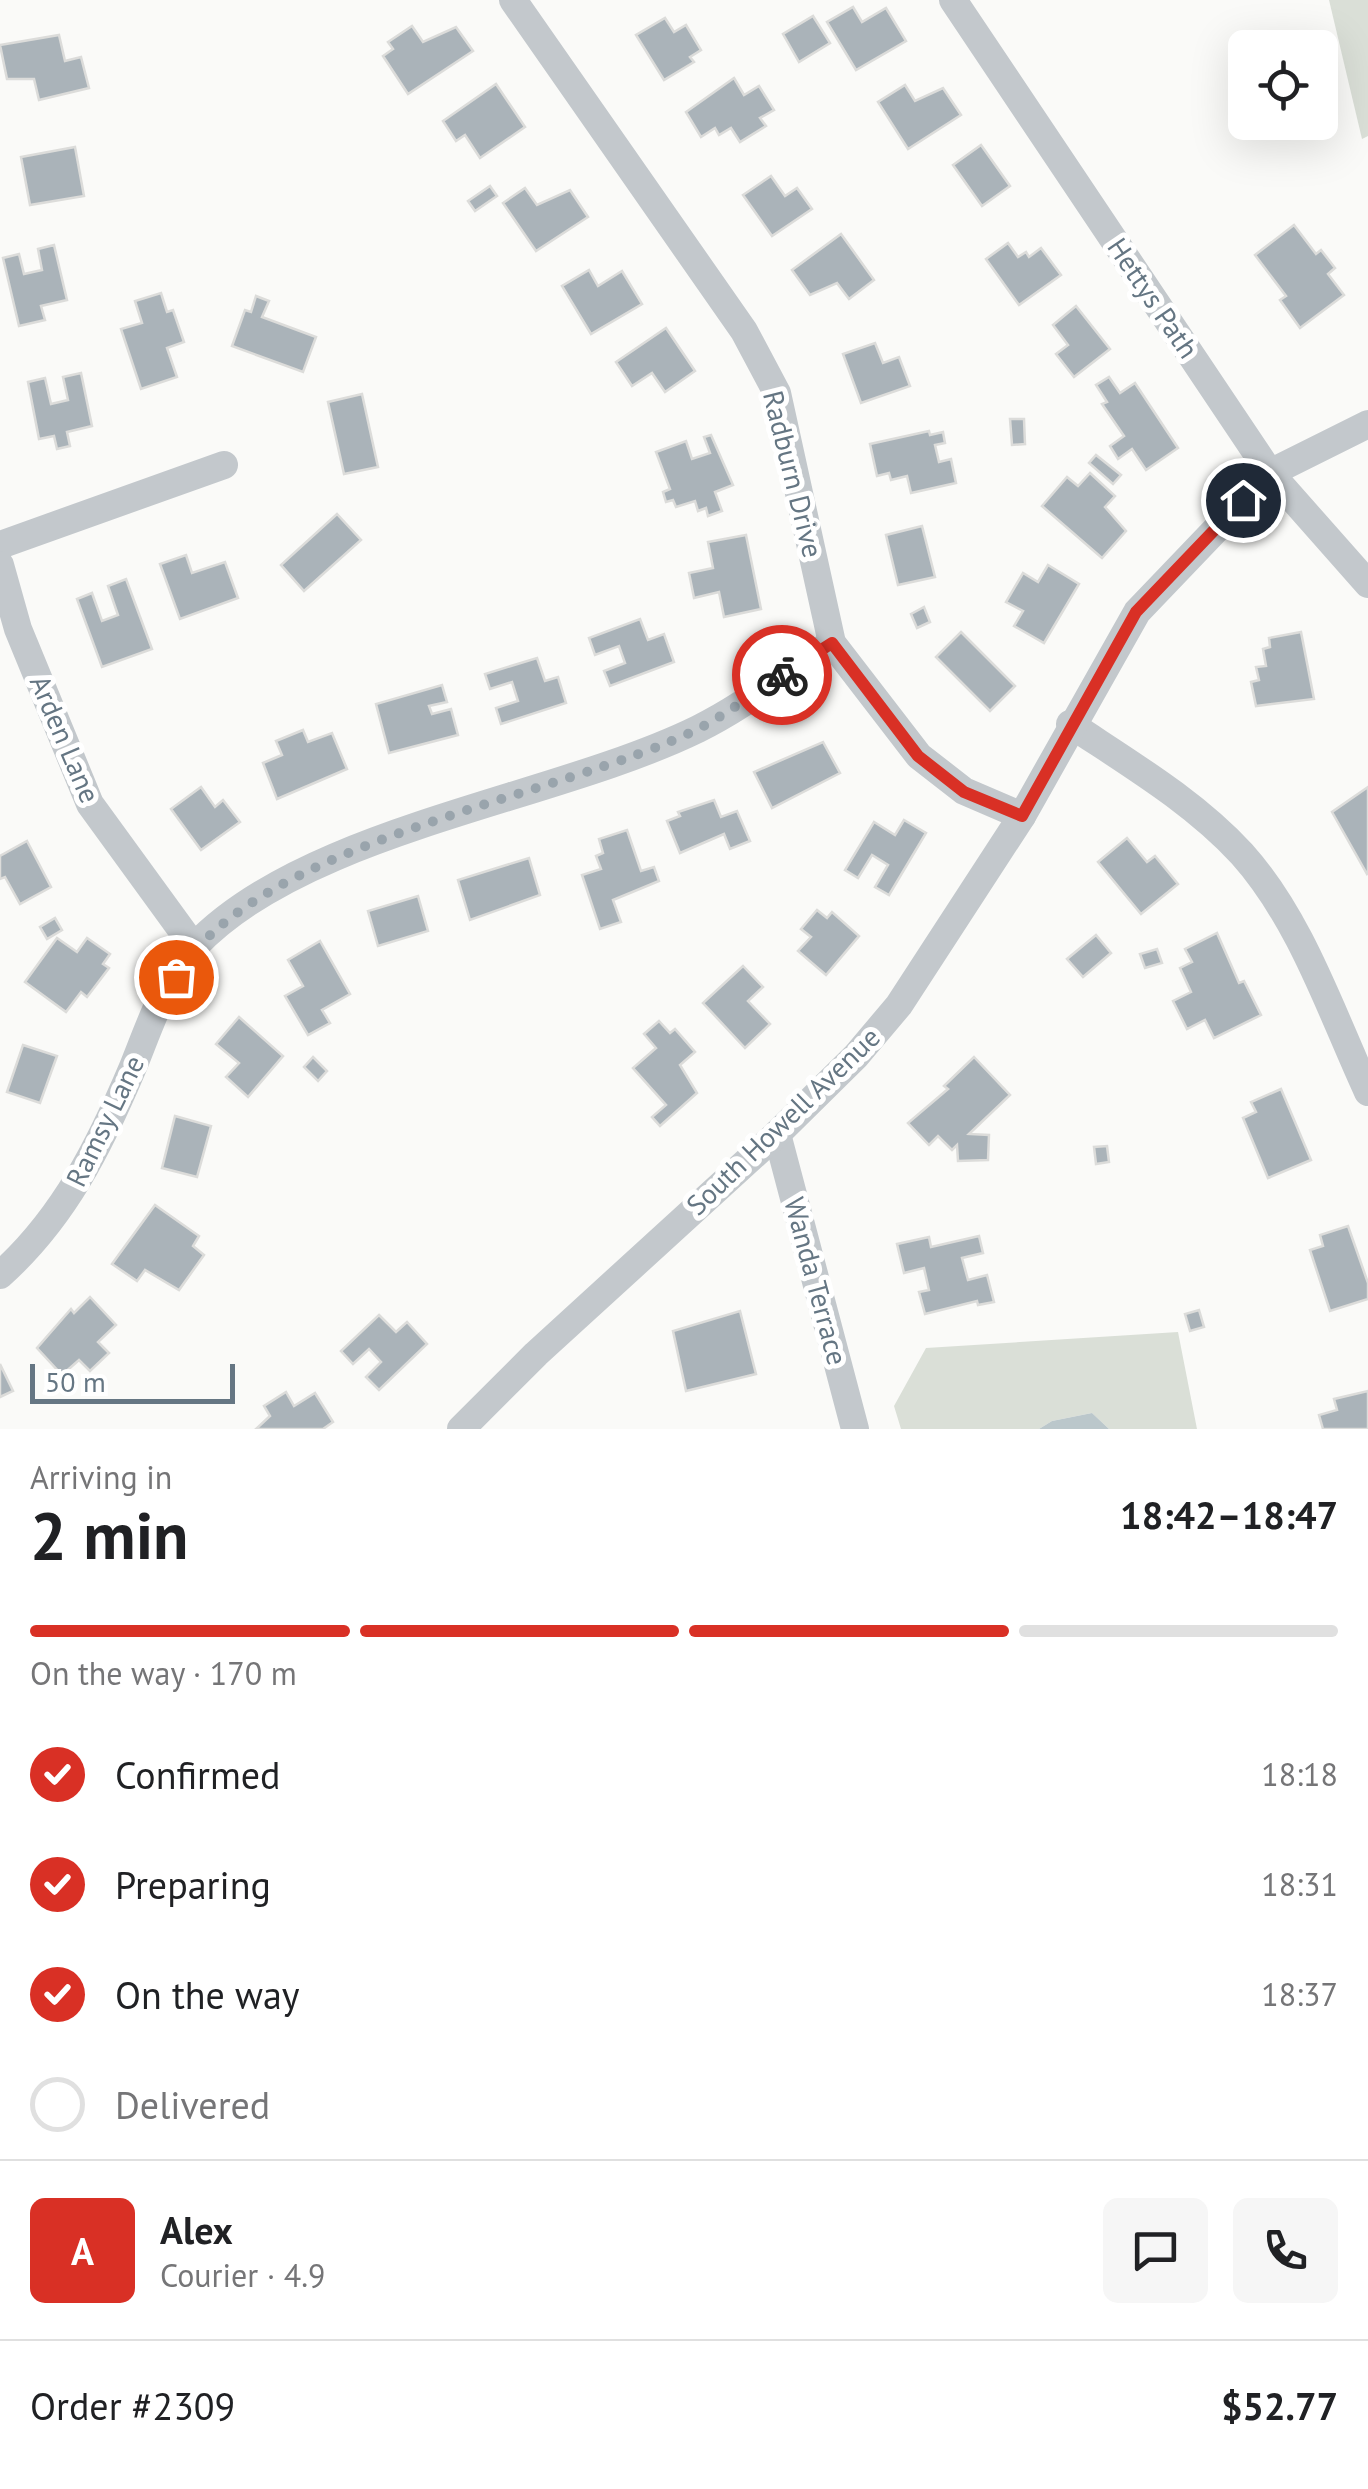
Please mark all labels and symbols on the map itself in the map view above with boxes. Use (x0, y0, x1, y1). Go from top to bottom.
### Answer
street label: Hettys Path (1100, 230, 1207, 365)
street label: Radburn Drive (755, 387, 832, 561)
pin (1201, 458, 1286, 543)
courier (732, 625, 832, 725)
street label: Arden Lane (22, 669, 109, 808)
pin (134, 935, 219, 1020)
street label: South Howell Avenue (678, 1019, 887, 1223)
street label: Ramsy Lane (57, 1049, 152, 1193)
street label: Wanda Terrace (776, 1193, 857, 1369)
scale bar (30, 1359, 235, 1404)

